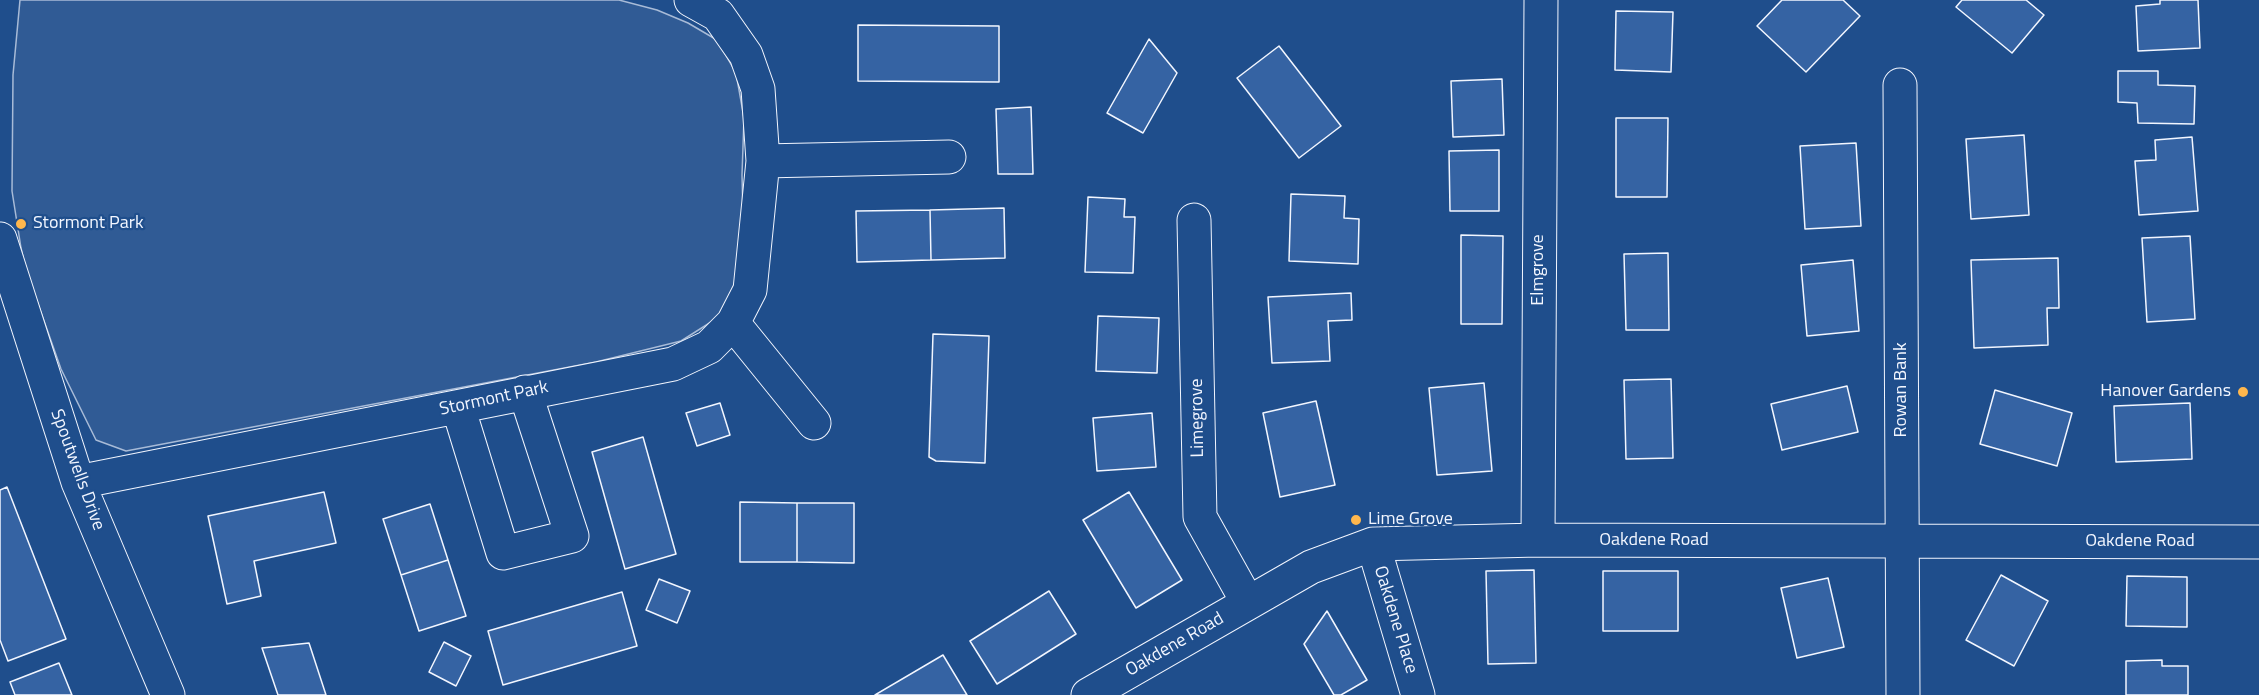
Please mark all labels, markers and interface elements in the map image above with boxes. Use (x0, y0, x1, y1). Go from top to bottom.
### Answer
place label: Stormont Park (33, 213, 144, 235)
marker: Stormont Park (14, 217, 28, 231)
street label: Elmgrove (1528, 234, 1550, 306)
street label: Rowan Bank (1891, 342, 1913, 438)
street label: Stormont Park (438, 377, 550, 421)
street label: Limegrove (1187, 378, 1209, 458)
place label: Hanover Gardens (2100, 381, 2231, 403)
marker: Hanover Gardens (2236, 385, 2250, 399)
street label: Spoutwells Drive (45, 406, 109, 534)
place label: Lime Grove (1368, 509, 1453, 531)
marker: Lime Grove (1349, 513, 1363, 527)
street label: Oakdene Road (1599, 530, 1709, 552)
street label: Oakdene Road (2085, 531, 2195, 553)
street label: Oakdene Place (1368, 564, 1422, 676)
street label: Oakdene Road (1122, 608, 1228, 682)

